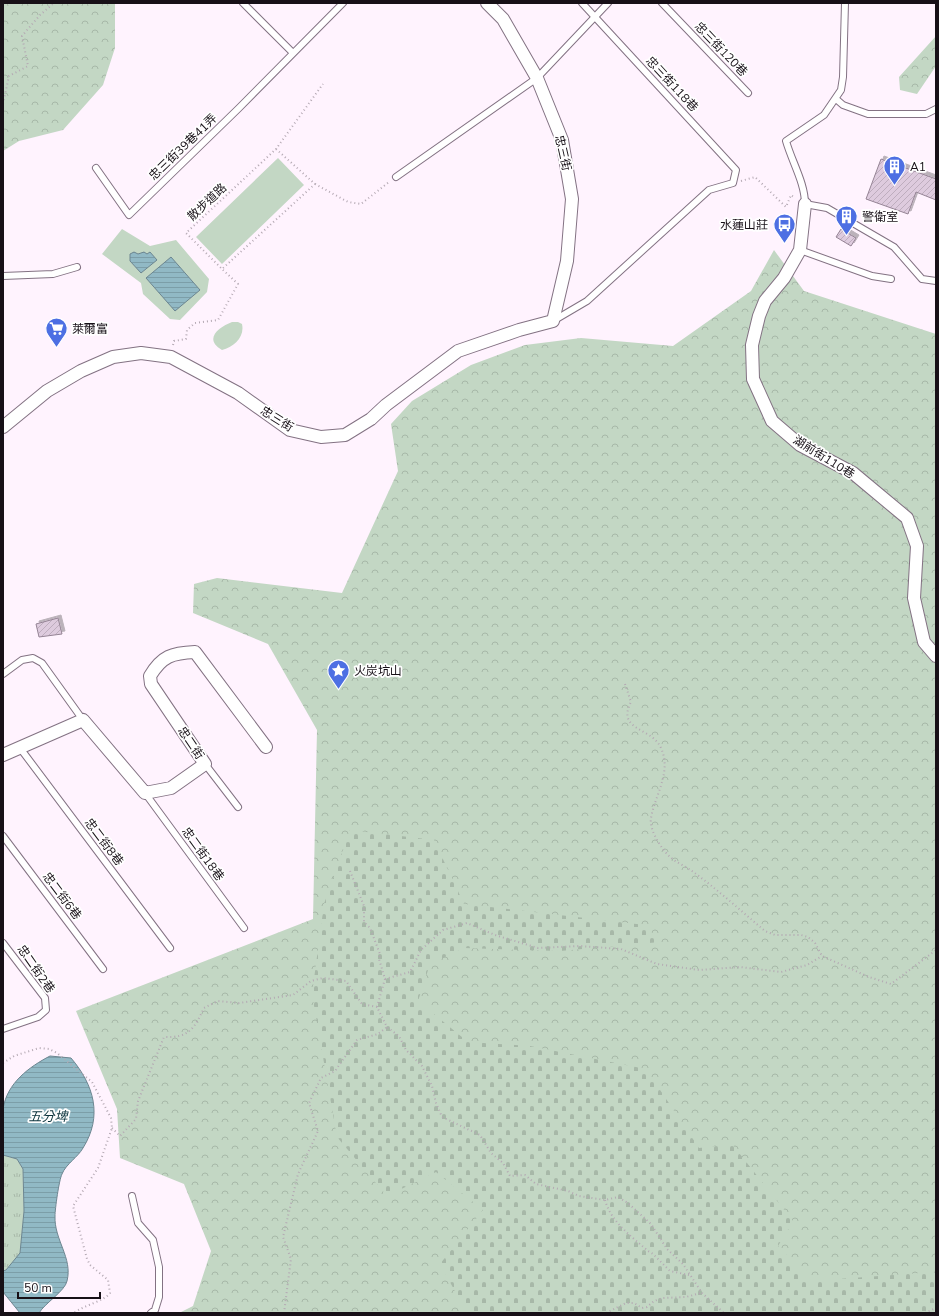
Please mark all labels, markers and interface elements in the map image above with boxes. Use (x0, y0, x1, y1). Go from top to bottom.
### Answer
street label: 忠三街120巷 (691, 18, 751, 80)
street label: 忠三街118巷 (642, 53, 702, 115)
street label: 忠三街39巷41弄 (145, 110, 221, 184)
street label: 忠三街 (551, 134, 575, 172)
building icon: A1 (881, 154, 907, 187)
place label: A1 (910, 159, 926, 175)
street label: 散步道路 (184, 180, 230, 224)
building icon: 警衛室 (833, 204, 859, 237)
place label: 警衛室 (862, 209, 898, 225)
bus stop icon: 水蓮山莊 (771, 212, 797, 245)
place label: 水蓮山莊 (720, 217, 768, 233)
supermarket icon: 萊爾富 (43, 316, 69, 349)
place label: 萊爾富 (72, 321, 108, 337)
street label: 忠三街 (257, 403, 297, 435)
street label: 湖前街110巷 (790, 432, 858, 482)
place icon: 火炭坑山 (326, 658, 352, 691)
place label: 火炭坑山 (354, 663, 402, 679)
street label: 忠二街 (174, 724, 208, 762)
street label: 忠二街8巷 (81, 815, 127, 869)
street label: 忠二街18巷 (178, 824, 228, 884)
street label: 忠二街6巷 (39, 869, 85, 923)
street label: 忠二街2巷 (14, 942, 58, 996)
water label: 五分埤 (28, 1108, 69, 1126)
scale bar (18, 1274, 100, 1300)
text: 50 m (24, 1280, 52, 1296)

